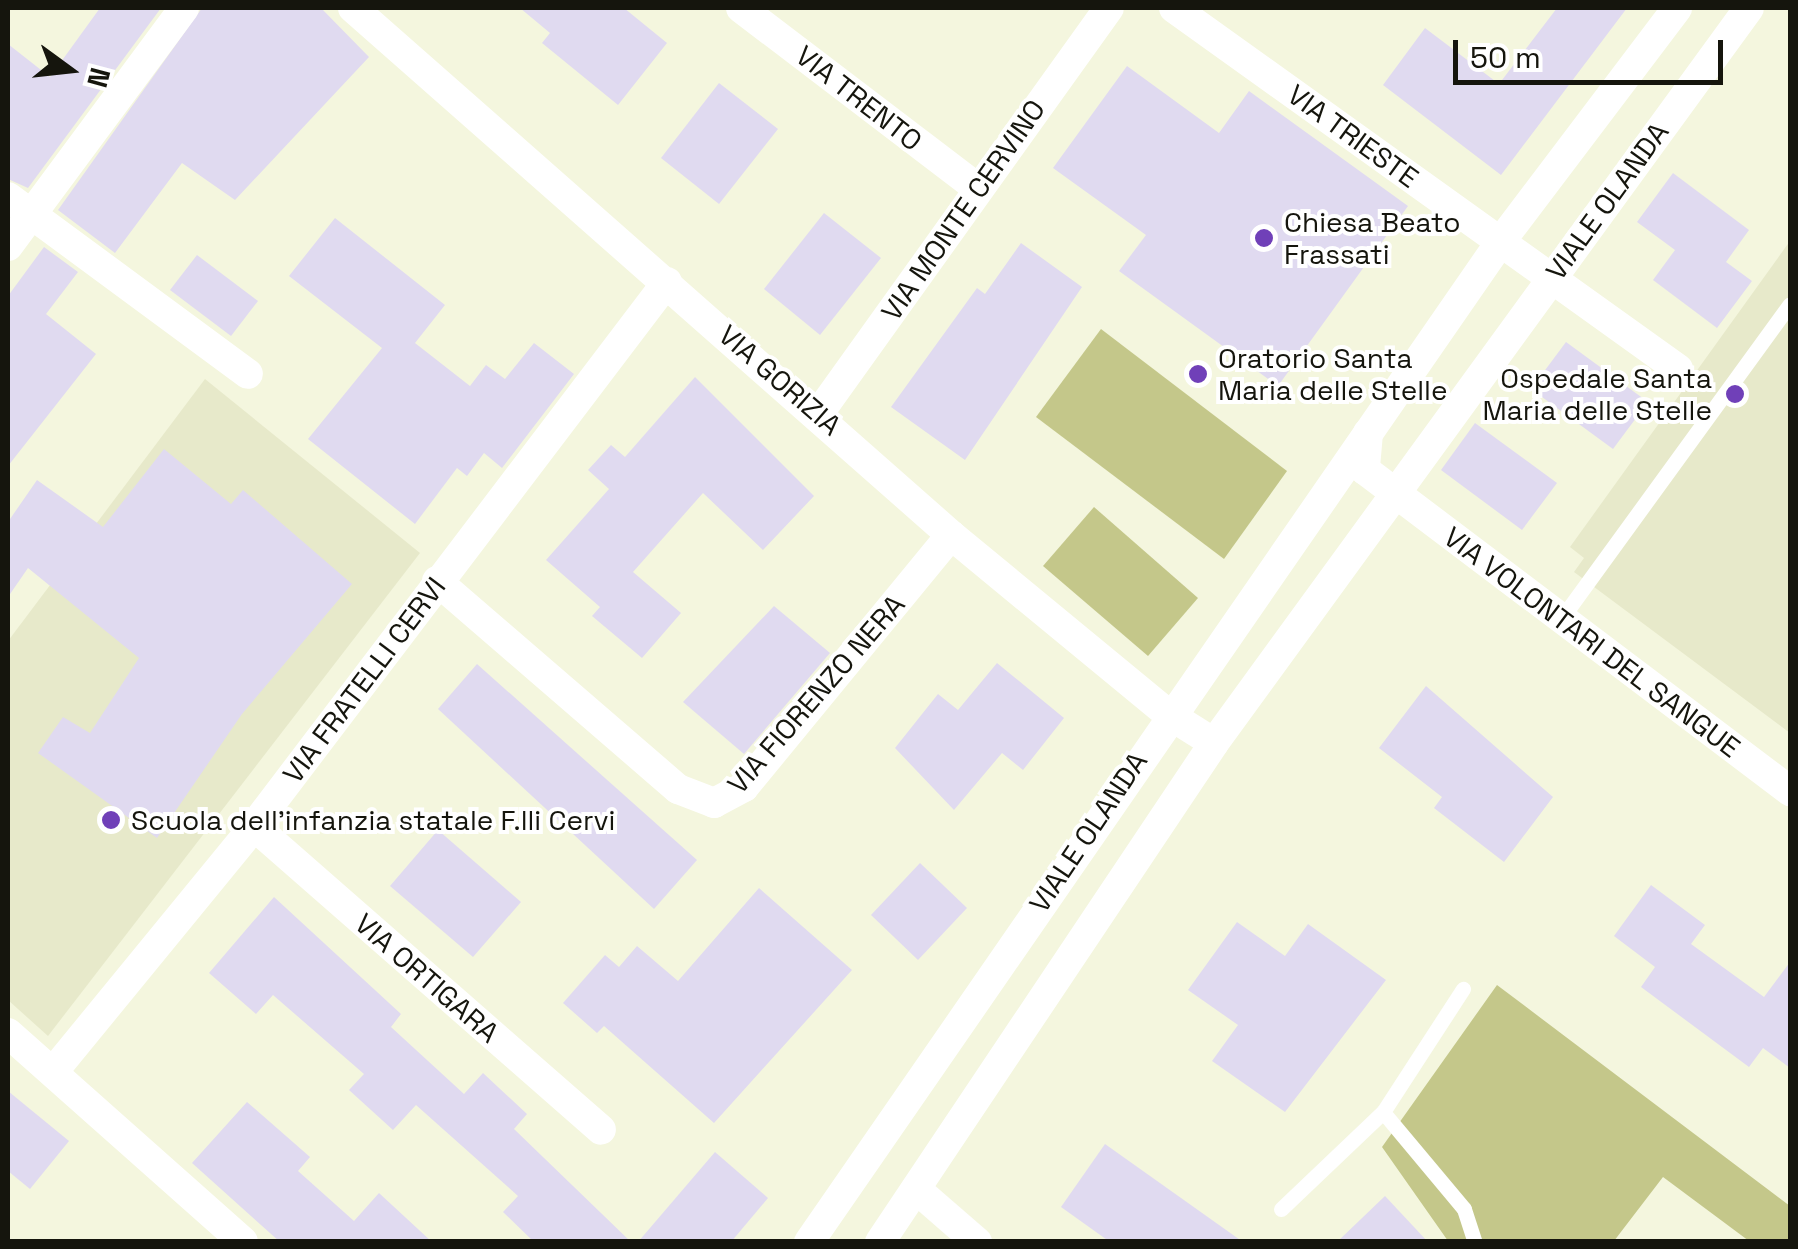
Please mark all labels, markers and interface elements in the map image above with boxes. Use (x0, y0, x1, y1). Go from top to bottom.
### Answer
north arrow (20, 20, 120, 120)
scale bar (1458, 20, 1728, 82)
street label: VIA TRENTO (789, 38, 929, 158)
text: 50 m (1470, 38, 1541, 77)
text: N (79, 64, 119, 91)
street label: VIA TRIESTE (1281, 77, 1425, 195)
street label: VIA MONTE CERVINO (874, 93, 1052, 327)
street label: VIALE OLANDA (1539, 116, 1675, 286)
place label: Chiesa Beato Frassati (1284, 205, 1460, 271)
marker: Chiesa Beato Frassati (1253, 227, 1275, 249)
street label: VIA GORIZIA (712, 318, 848, 442)
place label: Oratorio Santa Maria delle Stelle (1218, 341, 1448, 407)
place label: Ospedale Santa Maria delle Stelle (1482, 361, 1712, 427)
marker: Oratorio Santa Maria delle Stelle (1187, 363, 1209, 385)
marker: Ospedale Santa Maria delle Stelle (1722, 381, 1748, 407)
street label: VIA VOLONTARI DEL SANGUE (1437, 519, 1747, 765)
street label: VIA FRATELLI CERVI (276, 570, 452, 790)
street label: VIA FIORENZO NERA (720, 587, 912, 801)
street label: VIALE OLANDA (1022, 745, 1154, 919)
place label: Scuola dell’infanzia statale F.lli Cervi (131, 803, 615, 837)
marker: Scuola dell’infanzia statale F.lli Cervi (100, 809, 122, 831)
street label: VIA ORTIGARA (348, 906, 506, 1050)

